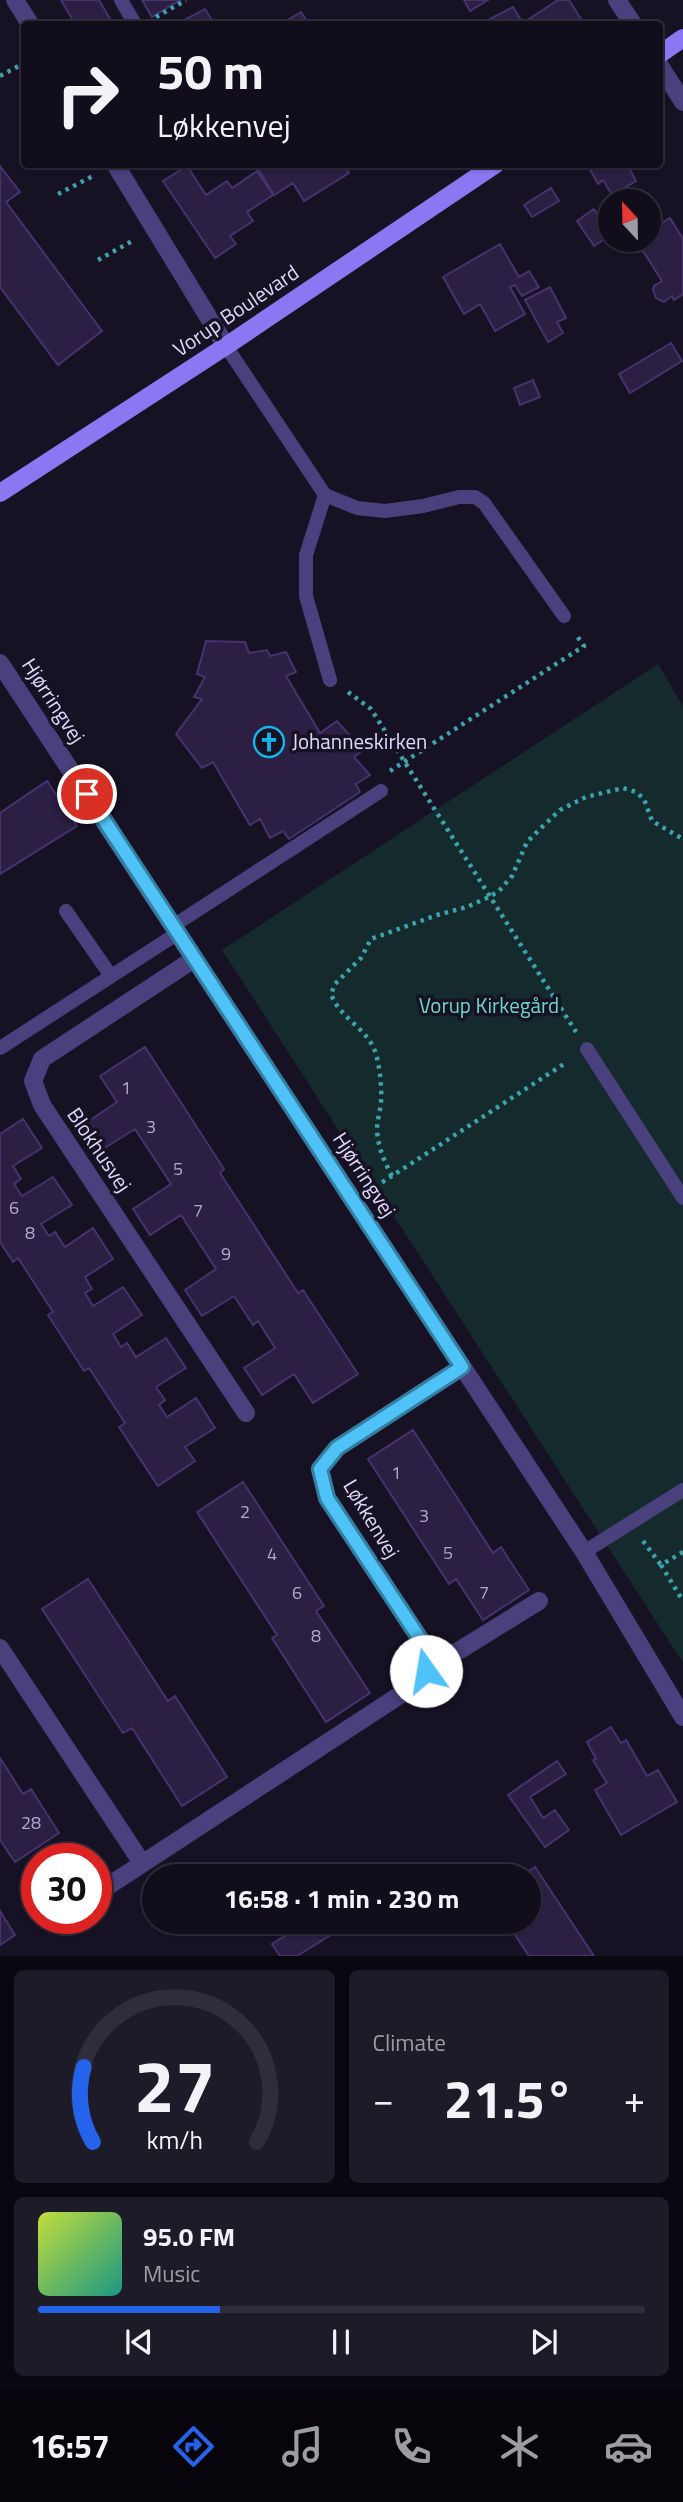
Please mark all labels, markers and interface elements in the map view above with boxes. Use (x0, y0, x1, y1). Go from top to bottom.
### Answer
text: 50 m (157, 33, 264, 108)
icon: right (42, 49, 133, 140)
text: Løkkenvej (157, 101, 291, 149)
north arrow (598, 189, 662, 252)
map controls (598, 189, 661, 252)
street label: Vorup Boulevard (166, 256, 305, 364)
street label: Hjørringvej (14, 651, 93, 750)
church icon: Johanneskirken (252, 725, 286, 759)
place label: Johanneskirken (292, 725, 427, 757)
pin (57, 764, 117, 824)
icon: arrive (68, 775, 106, 813)
park label: Vorup Kirkegård (419, 989, 559, 1021)
house number: 1 (121, 1074, 131, 1101)
street label: Blokhusvej (60, 1101, 140, 1198)
house number: 3 (146, 1113, 156, 1140)
street label: Hjørringvej (325, 1125, 404, 1224)
house number: 5 (173, 1155, 183, 1182)
house number: 6 (9, 1194, 19, 1221)
house number: 7 (193, 1197, 203, 1224)
house number: 8 (25, 1219, 35, 1246)
house number: 9 (221, 1240, 231, 1267)
house number: 1 (391, 1459, 401, 1486)
street label: Løkkenvej (336, 1473, 408, 1564)
house number: 2 (240, 1498, 250, 1525)
house number: 3 (419, 1502, 429, 1529)
house number: 5 (443, 1539, 453, 1566)
house number: 4 (267, 1540, 277, 1567)
house number: 6 (292, 1579, 302, 1606)
house number: 7 (479, 1579, 489, 1606)
house number: 8 (311, 1622, 321, 1649)
position arrow (389, 1634, 463, 1708)
house number: 28 (21, 1809, 41, 1836)
speed limit sign: 30 (21, 1843, 112, 1934)
text: 16:58 · 1 min · 230 m (224, 1879, 459, 1918)
text: Climate (373, 2025, 446, 2060)
text: 27 (133, 2031, 215, 2141)
text: 21.5° (444, 2059, 574, 2138)
text: − (373, 2070, 394, 2128)
text: + (624, 2070, 645, 2128)
text: km/h (146, 2121, 203, 2159)
text: 95.0 FM (143, 2217, 235, 2256)
text: Music (143, 2256, 200, 2291)
icon: previous (120, 2323, 158, 2361)
icon: pause (322, 2323, 360, 2361)
icon: next (525, 2323, 563, 2361)
text: 16:57 (30, 2422, 110, 2470)
icon: directions (169, 2422, 218, 2471)
icon: music (278, 2422, 327, 2471)
icon: phone (387, 2422, 436, 2471)
icon: climate (495, 2422, 544, 2471)
icon: car (604, 2422, 653, 2471)

